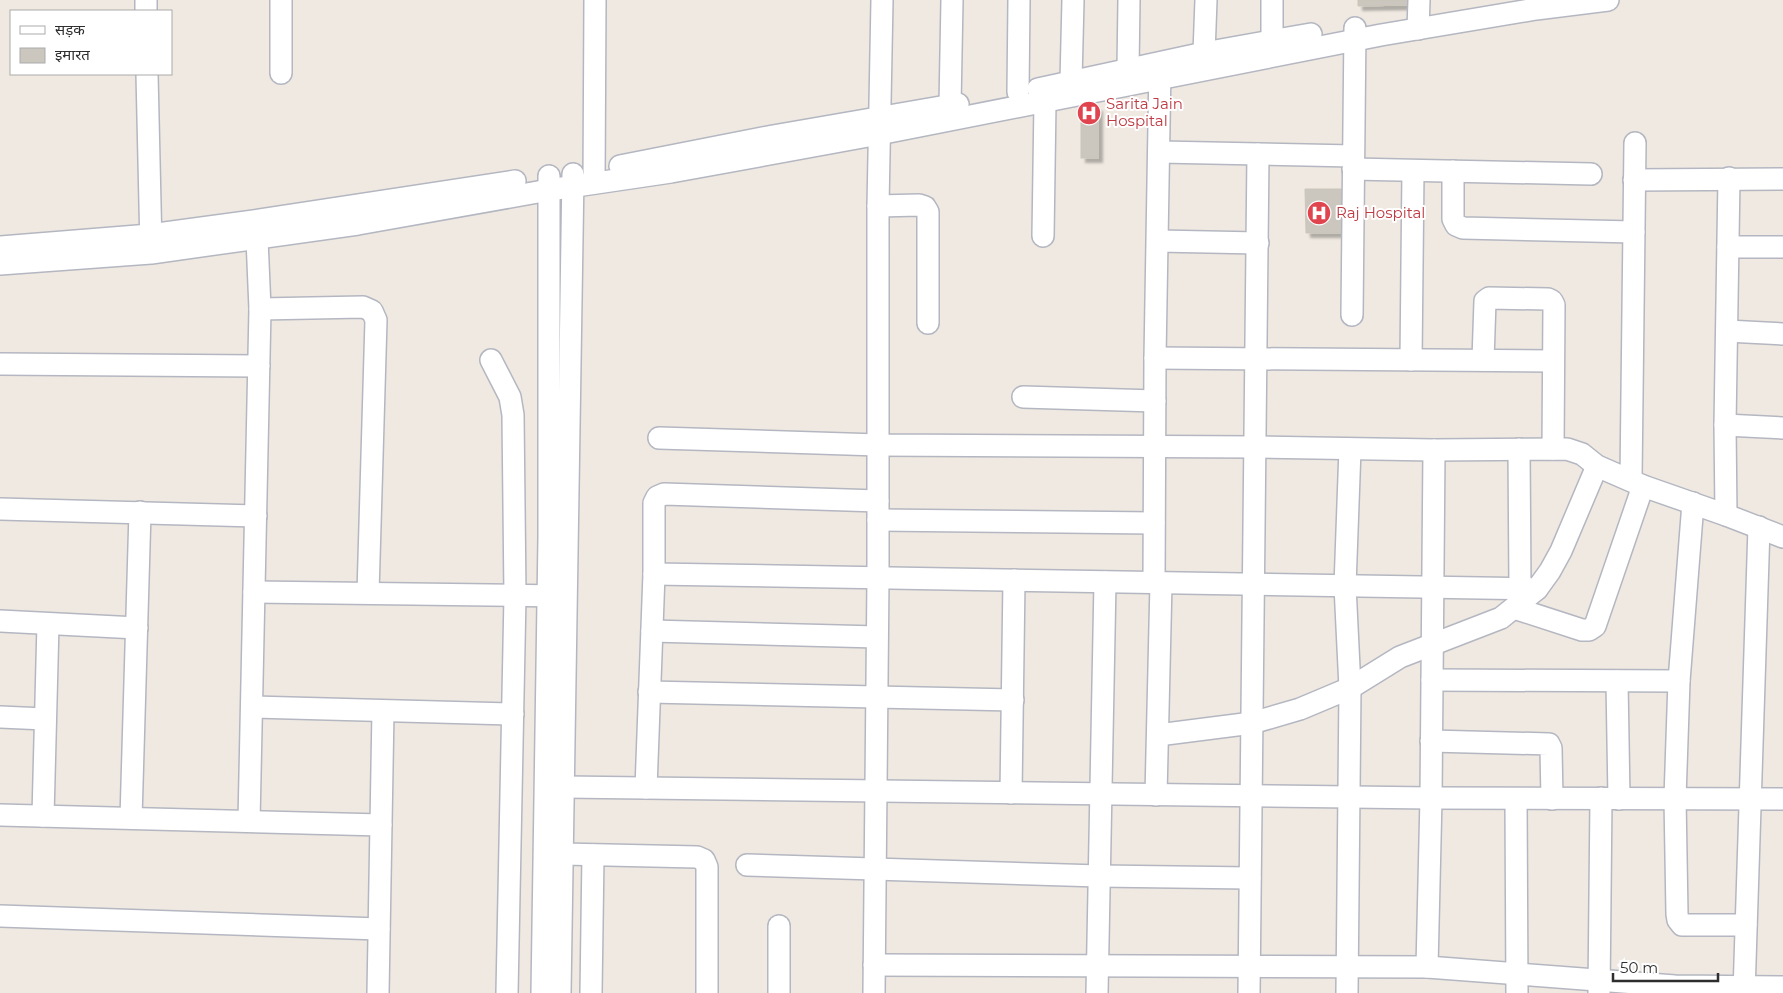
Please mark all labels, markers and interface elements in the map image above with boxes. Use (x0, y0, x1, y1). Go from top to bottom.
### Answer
legend (10, 10, 172, 75)
text: सड़क (55, 20, 85, 39)
text: इमारत (55, 45, 90, 64)
place label: Sarita Jain Hospital (1106, 94, 1183, 130)
hospital icon: Sarita Jain Hospital (1076, 100, 1102, 126)
hospital icon: Raj Hospital (1306, 200, 1332, 226)
place label: Raj Hospital (1336, 203, 1425, 222)
scale bar (1613, 950, 1718, 982)
text: 50 m (1620, 958, 1658, 977)

